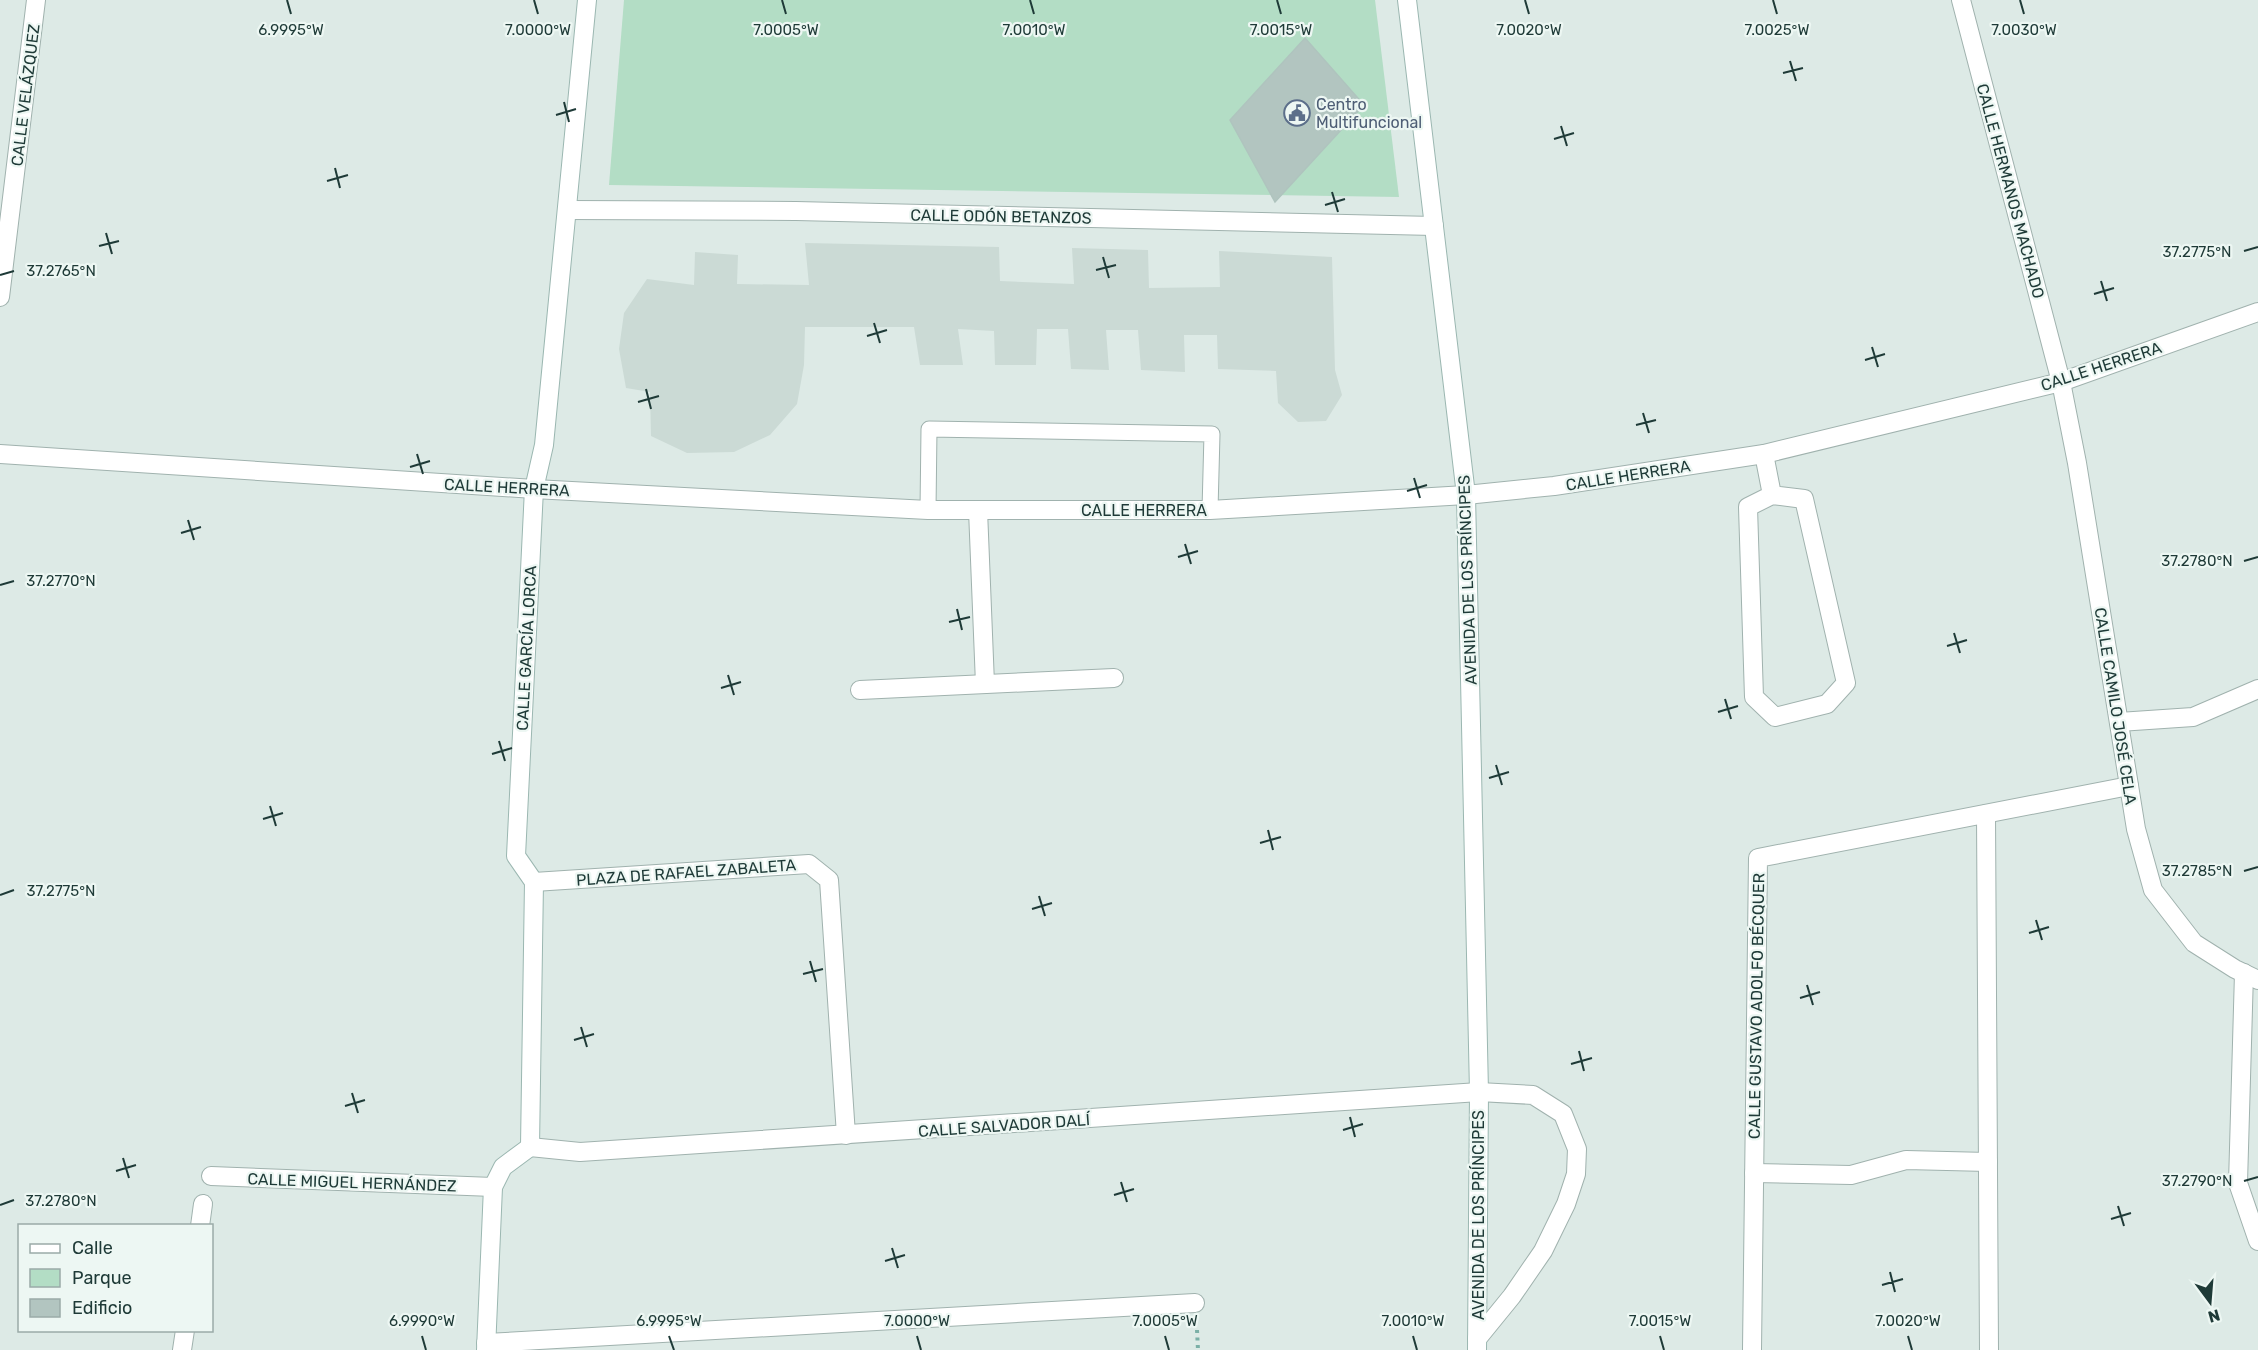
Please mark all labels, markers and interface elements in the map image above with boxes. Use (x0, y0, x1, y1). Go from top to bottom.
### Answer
text: 6.9995°W (258, 21, 324, 39)
text: 7.0000°W (505, 21, 571, 39)
text: 7.0005°W (753, 21, 819, 39)
text: 7.0010°W (1002, 21, 1066, 39)
text: 7.0015°W (1250, 21, 1312, 39)
text: 7.0020°W (1496, 21, 1562, 39)
text: 7.0025°W (1745, 21, 1809, 39)
text: 7.0030°W (1991, 21, 2057, 39)
street label: CALLE VELÁZQUEZ (7, 23, 44, 167)
street label: CALLE HERMANOS MACHADO (1973, 82, 2048, 301)
place label: Centro Multifuncional (1316, 95, 1422, 132)
public building icon: Centro Multifuncional (1282, 98, 1312, 128)
street label: CALLE ODÓN BETANZOS (910, 204, 1092, 228)
text: 37.2775°N (2163, 243, 2231, 261)
text: 37.2765°N (26, 262, 96, 280)
street label: CALLE HERRERA (2038, 338, 2164, 395)
street label: CALLE HERRERA (1564, 456, 1692, 495)
street label: CALLE HERRERA (444, 475, 571, 500)
street label: AVENIDA DE LOS PRÍNCIPES (1454, 475, 1481, 685)
street label: CALLE HERRERA (1081, 501, 1207, 520)
text: 37.2780°N (2161, 552, 2233, 570)
street label: CALLE GARCÍA LORCA (513, 565, 540, 731)
text: 37.2770°N (26, 572, 96, 590)
street label: CALLE CAMILO JOSÉ CELA (2091, 606, 2141, 806)
street label: PLAZA DE RAFAEL ZABALETA (575, 855, 797, 890)
text: 37.2785°N (2162, 862, 2232, 880)
street label: CALLE GUSTAVO ADOLFO BÉCQUER (1745, 873, 1768, 1139)
text: 37.2775°N (27, 882, 95, 900)
street label: CALLE SALVADOR DALÍ (917, 1110, 1091, 1141)
street label: AVENIDA DE LOS PRÍNCIPES (1469, 1110, 1488, 1320)
street label: CALLE MIGUEL HERNÁNDEZ (247, 1169, 457, 1196)
text: 37.2790°N (2162, 1172, 2232, 1190)
text: 37.2780°N (25, 1192, 97, 1210)
legend (18, 1224, 213, 1332)
text: Calle (72, 1237, 113, 1259)
text: Parque (72, 1267, 132, 1289)
north arrow (2180, 1272, 2240, 1332)
text: Edificio (72, 1297, 132, 1319)
text: N (2206, 1305, 2222, 1327)
text: 6.9990°W (389, 1312, 455, 1330)
text: 6.9995°W (636, 1312, 702, 1330)
text: 7.0000°W (884, 1312, 950, 1330)
text: 7.0005°W (1132, 1312, 1198, 1330)
text: 7.0010°W (1381, 1312, 1445, 1330)
text: 7.0015°W (1629, 1312, 1691, 1330)
text: 7.0020°W (1875, 1312, 1941, 1330)

